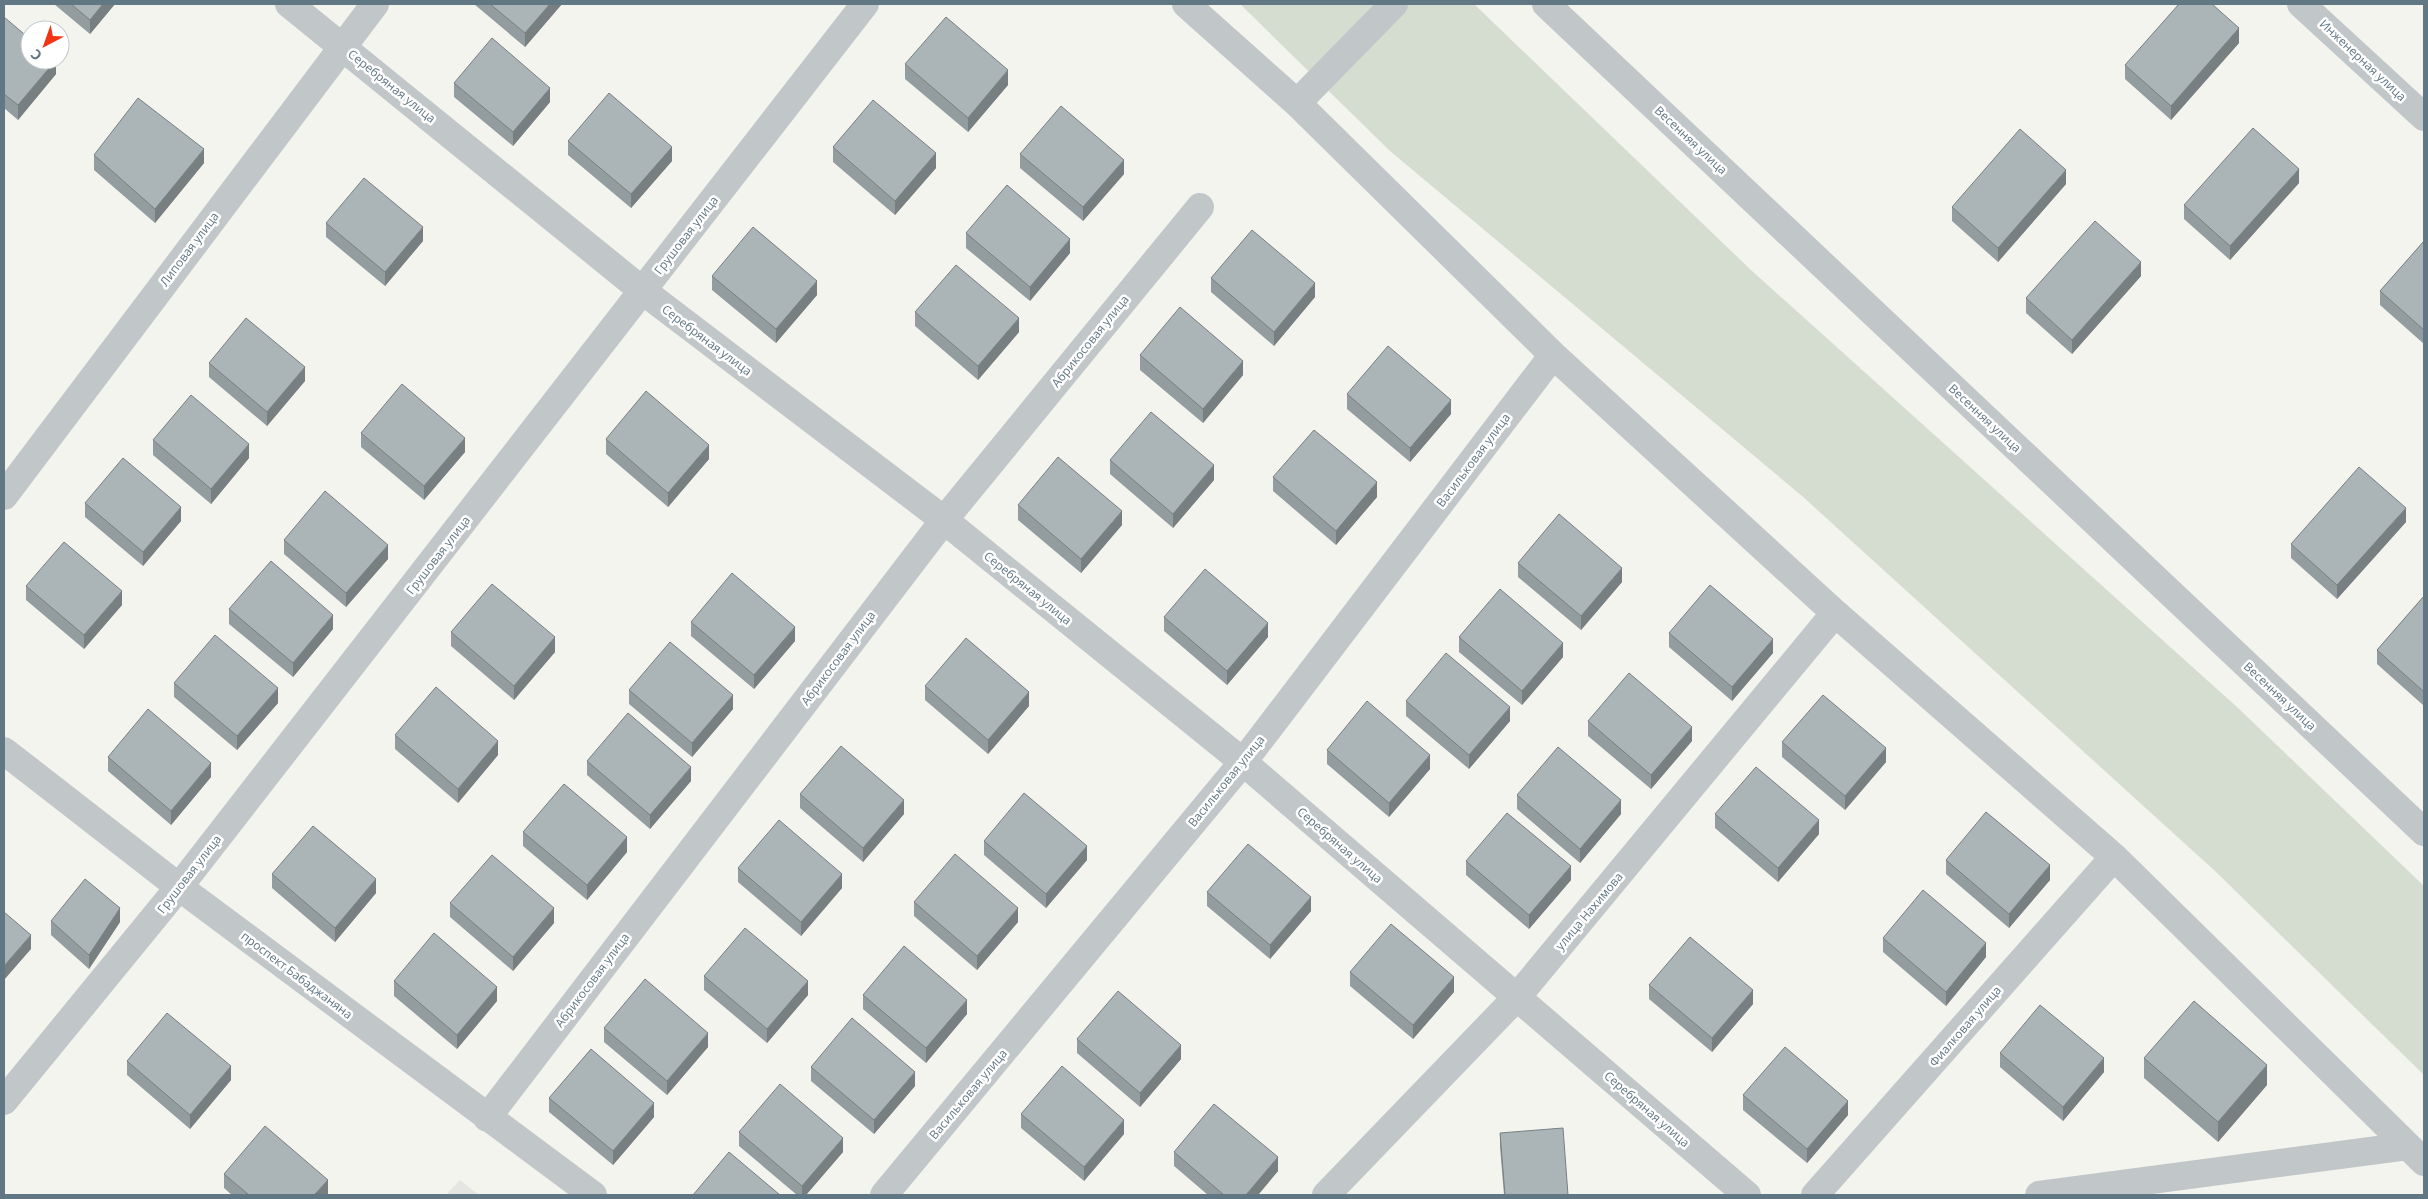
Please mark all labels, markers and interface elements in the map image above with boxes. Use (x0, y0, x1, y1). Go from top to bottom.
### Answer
street label: Инженерная улица (2316, 15, 2410, 105)
north arrow (20, 20, 70, 70)
text: С (26, 45, 46, 65)
street label: Серебряная улица (345, 45, 439, 127)
street label: Весенняя улица (1651, 102, 1731, 178)
street label: Грушовая улица (650, 192, 722, 278)
street label: Липовая улица (156, 208, 222, 290)
street label: Абрикосовая улица (1047, 291, 1133, 391)
street label: Серебряная улица (659, 301, 755, 379)
street label: Весенняя улица (1945, 380, 2025, 456)
street label: Васильковая улица (1432, 410, 1514, 510)
street label: Грушовая улица (402, 512, 474, 598)
street label: Серебряная улица (981, 547, 1075, 629)
street label: Абрикосовая улица (797, 607, 879, 709)
street label: Весенняя улица (2240, 658, 2320, 734)
street label: Васильковая улица (1184, 732, 1268, 830)
street label: Серебряная улица (1294, 803, 1386, 887)
street label: Грушовая улица (153, 831, 225, 917)
street label: улица Нахимова (1551, 868, 1627, 954)
street label: проспект Бабаджаняна (238, 927, 356, 1023)
street label: Абрикосовая улица (551, 929, 633, 1031)
street label: Фиалковая улица (1925, 982, 2005, 1070)
street label: Васильковая улица (925, 1045, 1011, 1143)
street label: Серебряная улица (1601, 1067, 1693, 1151)

